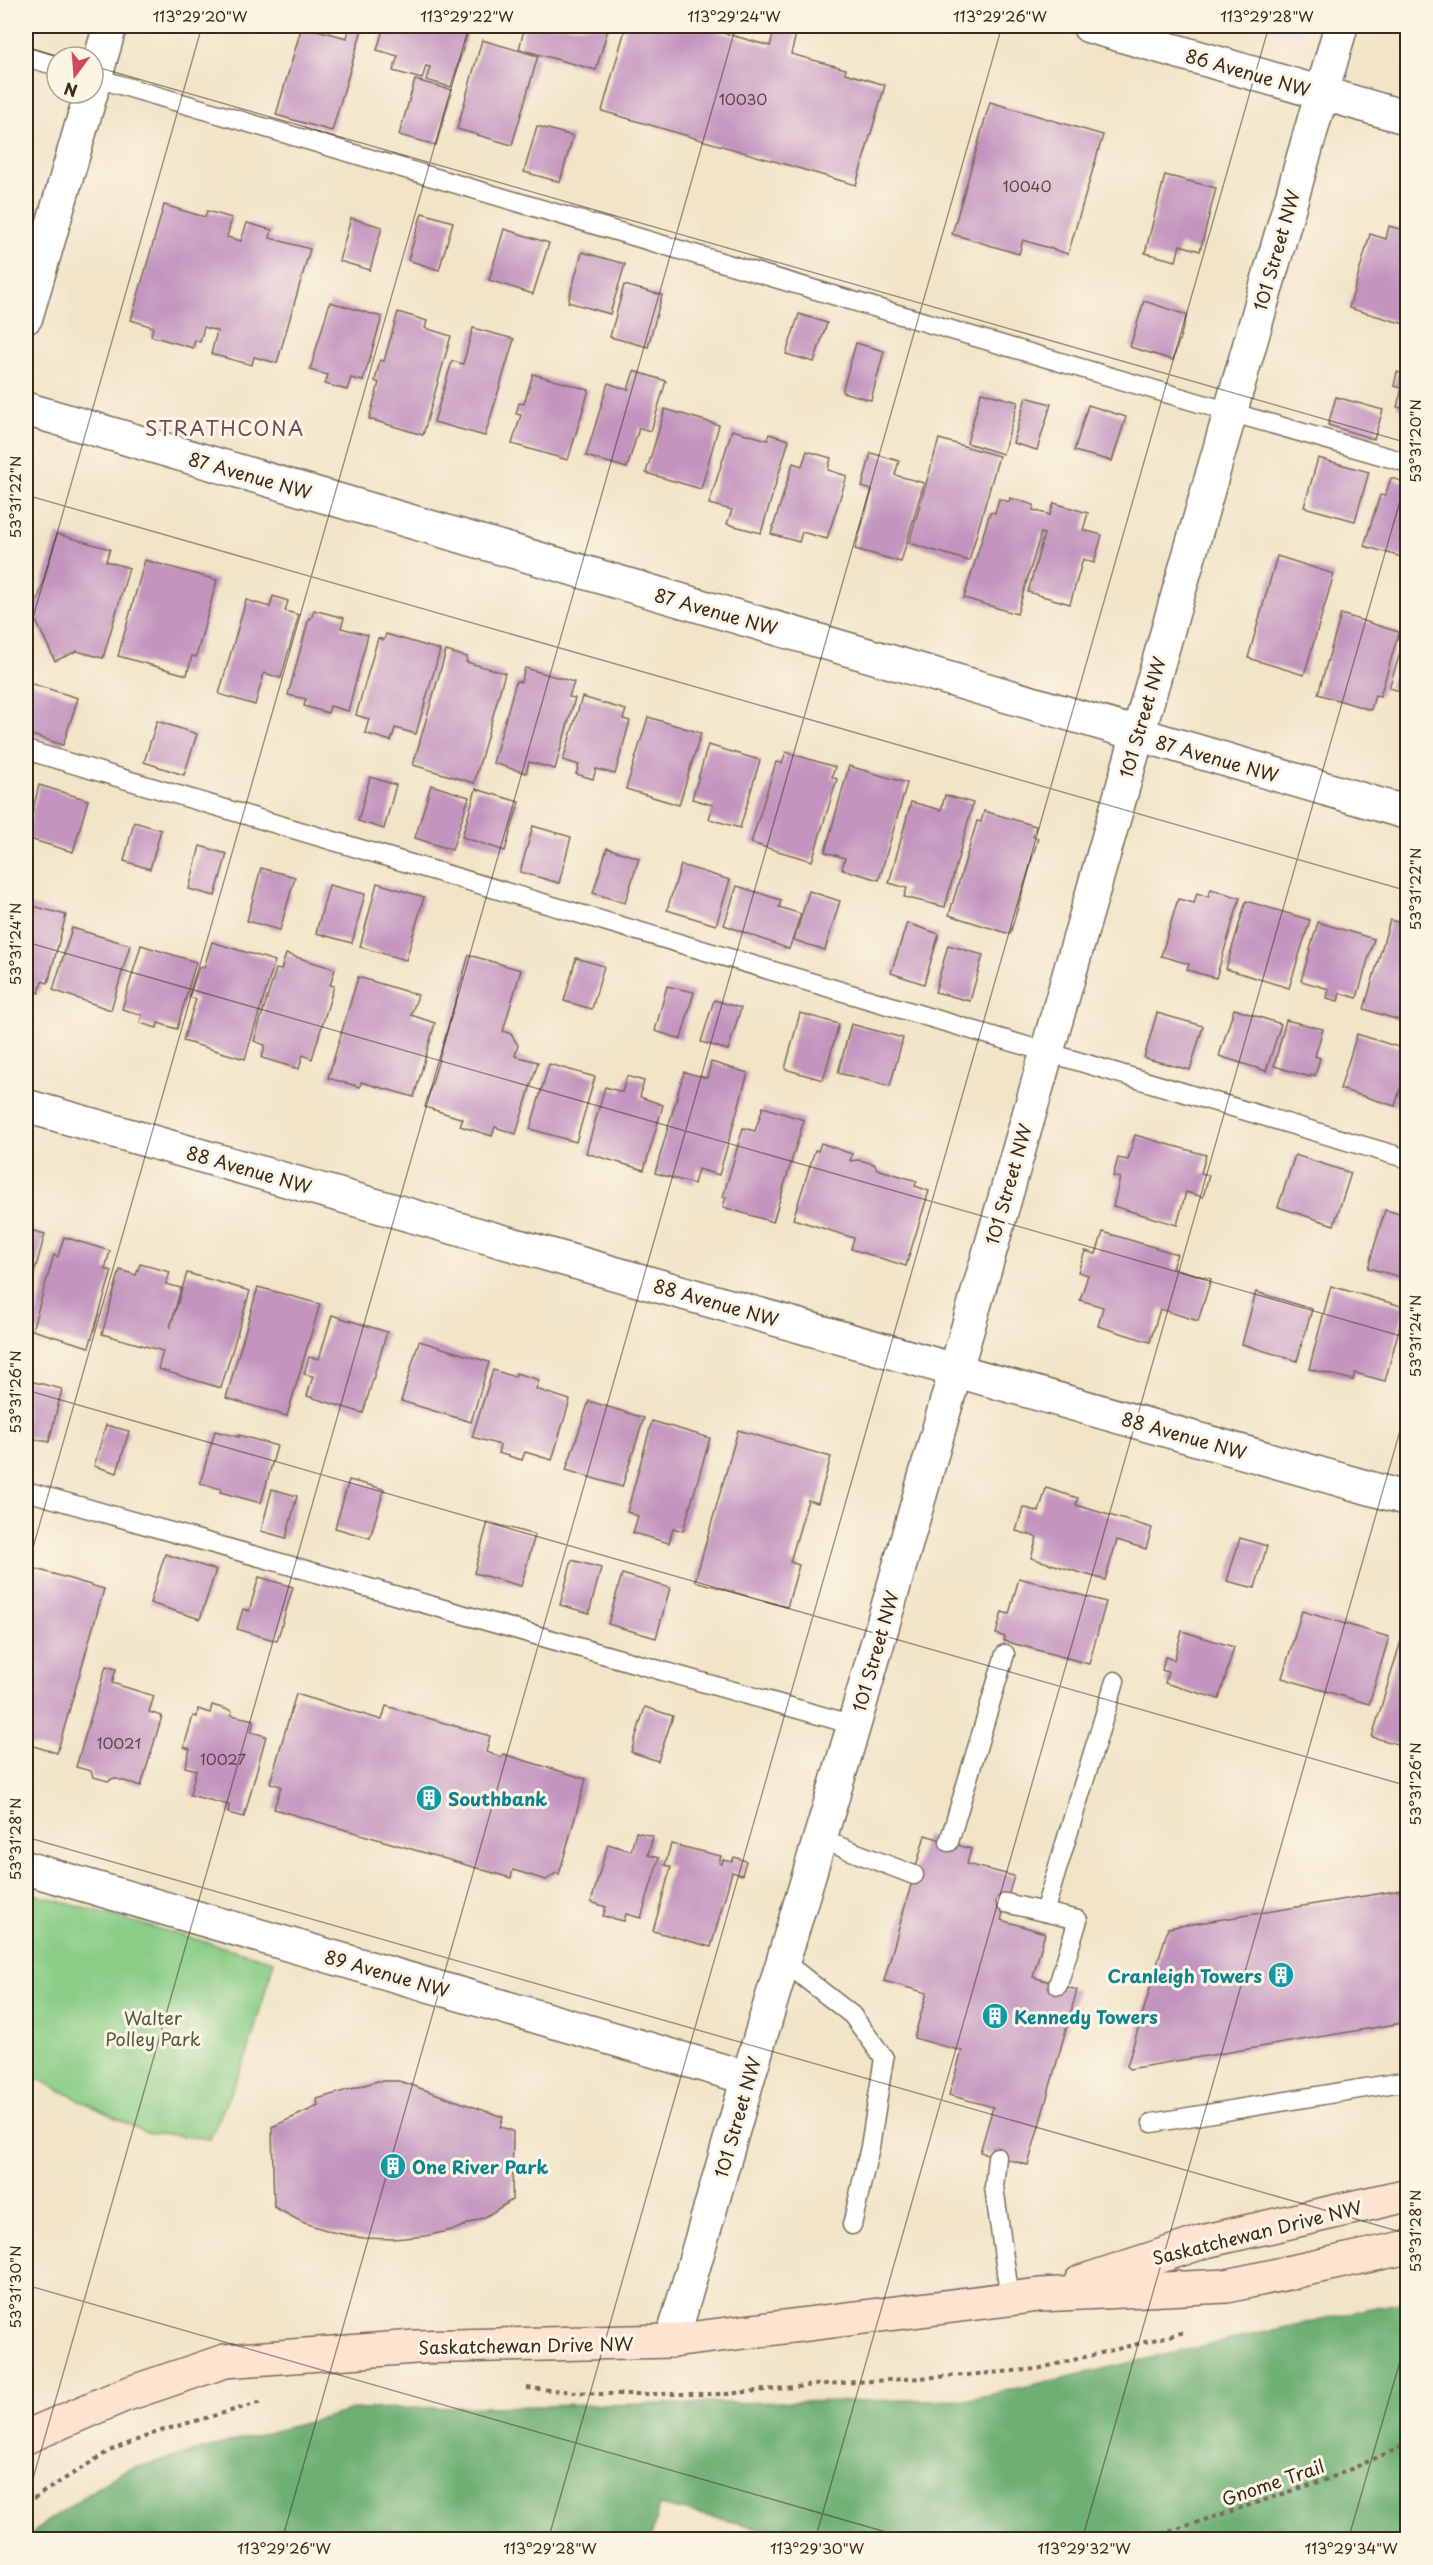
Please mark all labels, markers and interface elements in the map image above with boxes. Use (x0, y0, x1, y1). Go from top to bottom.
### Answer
text: 113°29'20"W (153, 4, 248, 27)
text: 113°29'22"W (420, 4, 514, 27)
text: 113°29'24"W (687, 4, 781, 27)
text: 113°29'26"W (953, 4, 1048, 27)
text: 113°29'28"W (1220, 4, 1314, 27)
street label: 86 Avenue NW (1182, 41, 1314, 103)
north arrow (45, 45, 105, 105)
text: N (61, 77, 80, 104)
house number: 10030 (719, 87, 767, 110)
house number: 10040 (1002, 174, 1052, 197)
street label: 101 Street NW (1246, 186, 1306, 314)
text: 53°31'20"N (1403, 399, 1426, 483)
district label: STRATHCONA (145, 413, 305, 443)
street label: 87 Avenue NW (185, 445, 315, 506)
text: 53°31'22"N (3, 456, 26, 538)
street label: 87 Avenue NW (651, 581, 781, 642)
street label: 101 Street NW (1112, 653, 1172, 781)
street label: 87 Avenue NW (1152, 728, 1282, 789)
text: 53°31'22"N (1403, 848, 1426, 930)
text: 53°31'24"N (3, 903, 26, 985)
street label: 101 Street NW (978, 1120, 1038, 1248)
street label: 88 Avenue NW (183, 1138, 315, 1200)
street label: 88 Avenue NW (650, 1271, 782, 1333)
text: 53°31'24"N (1403, 1295, 1426, 1377)
text: 53°31'26"N (3, 1350, 26, 1434)
street label: 88 Avenue NW (1118, 1404, 1250, 1466)
street label: 101 Street NW (845, 1587, 905, 1715)
house number: 10021 (97, 1731, 141, 1754)
text: 53°31'26"N (1403, 1742, 1426, 1826)
house number: 10027 (200, 1747, 246, 1770)
building icon: Southbank (414, 1783, 444, 1813)
place label: Southbank (448, 1785, 547, 1812)
text: 53°31'28"N (3, 1798, 26, 1880)
street label: 89 Avenue NW (321, 1942, 453, 2004)
building icon: Cranleigh Towers (1266, 1960, 1296, 1990)
place label: Cranleigh Towers (1107, 1962, 1262, 1989)
building icon: Kennedy Towers (980, 2001, 1010, 2031)
place label: Kennedy Towers (1014, 2003, 1158, 2030)
park label: Walter Polley Park (105, 2004, 201, 2052)
street label: 101 Street NW (707, 2053, 767, 2181)
building icon: One River Park (378, 2151, 408, 2181)
place label: One River Park (412, 2153, 549, 2180)
text: 53°31'28"N (1403, 2190, 1426, 2272)
street label: Saskatchewan Drive NW (1149, 2193, 1365, 2271)
text: 53°31'30"N (3, 2245, 26, 2329)
street label: Saskatchewan Drive NW (418, 2330, 634, 2360)
street label: Gnome Trail (1218, 2452, 1328, 2512)
text: 113°29'26"W (237, 2536, 332, 2559)
text: 113°29'28"W (503, 2536, 597, 2559)
text: 113°29'30"W (770, 2536, 865, 2559)
text: 113°29'32"W (1037, 2536, 1131, 2559)
text: 113°29'34"W (1304, 2536, 1398, 2559)

